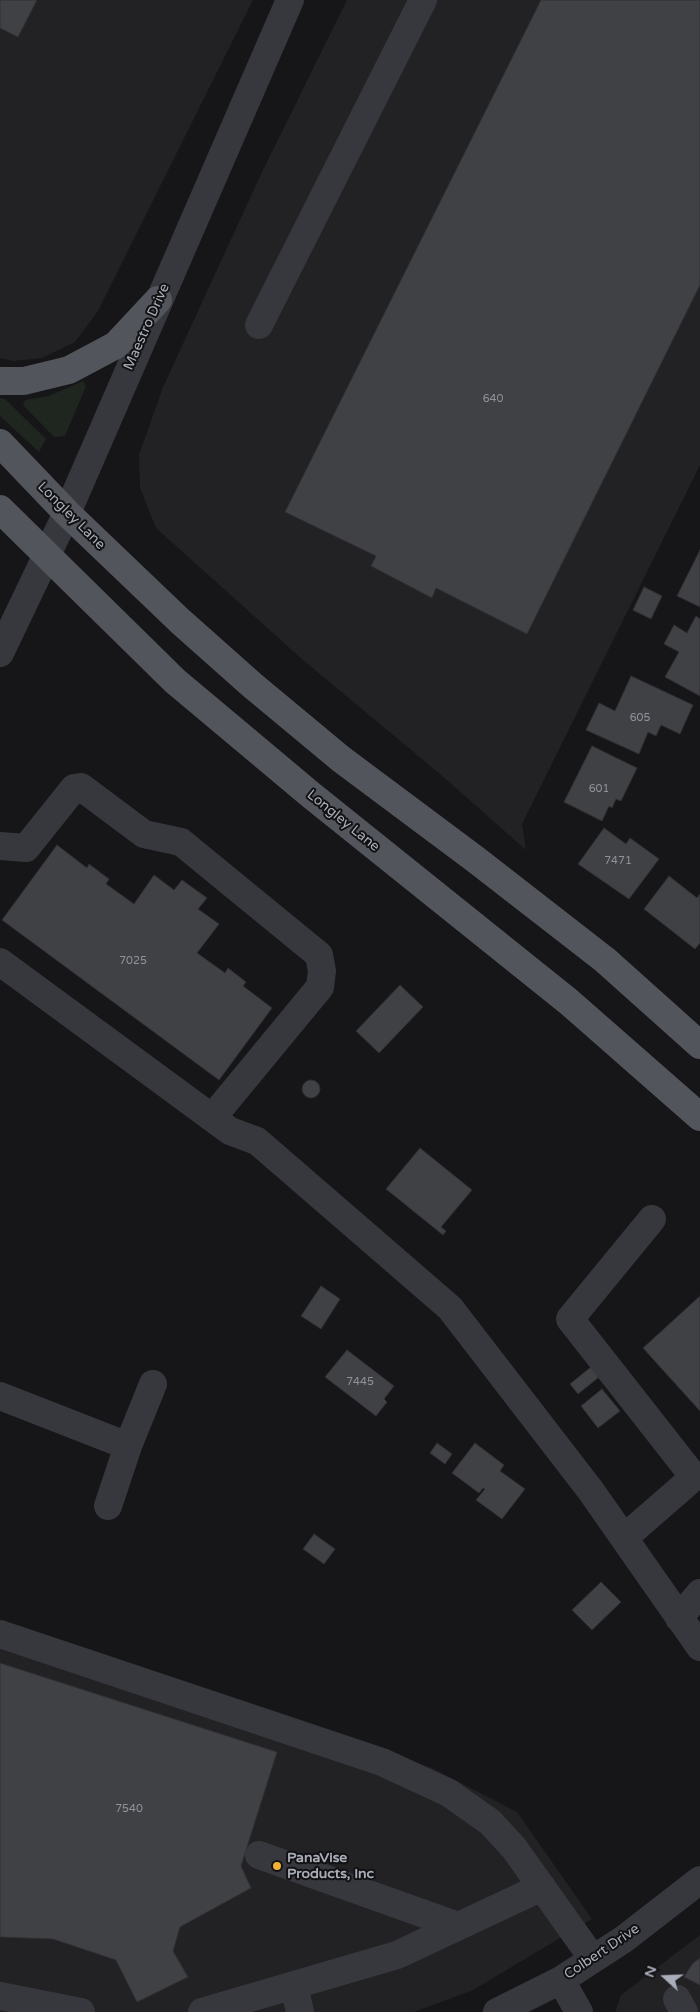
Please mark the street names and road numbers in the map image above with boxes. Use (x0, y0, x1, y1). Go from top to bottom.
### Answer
street label: Maestro Drive (120, 281, 174, 373)
street label: Longley Lane (34, 479, 108, 553)
street label: Longley Lane (303, 787, 383, 855)
street label: Colbert Drive (561, 1921, 643, 1983)

